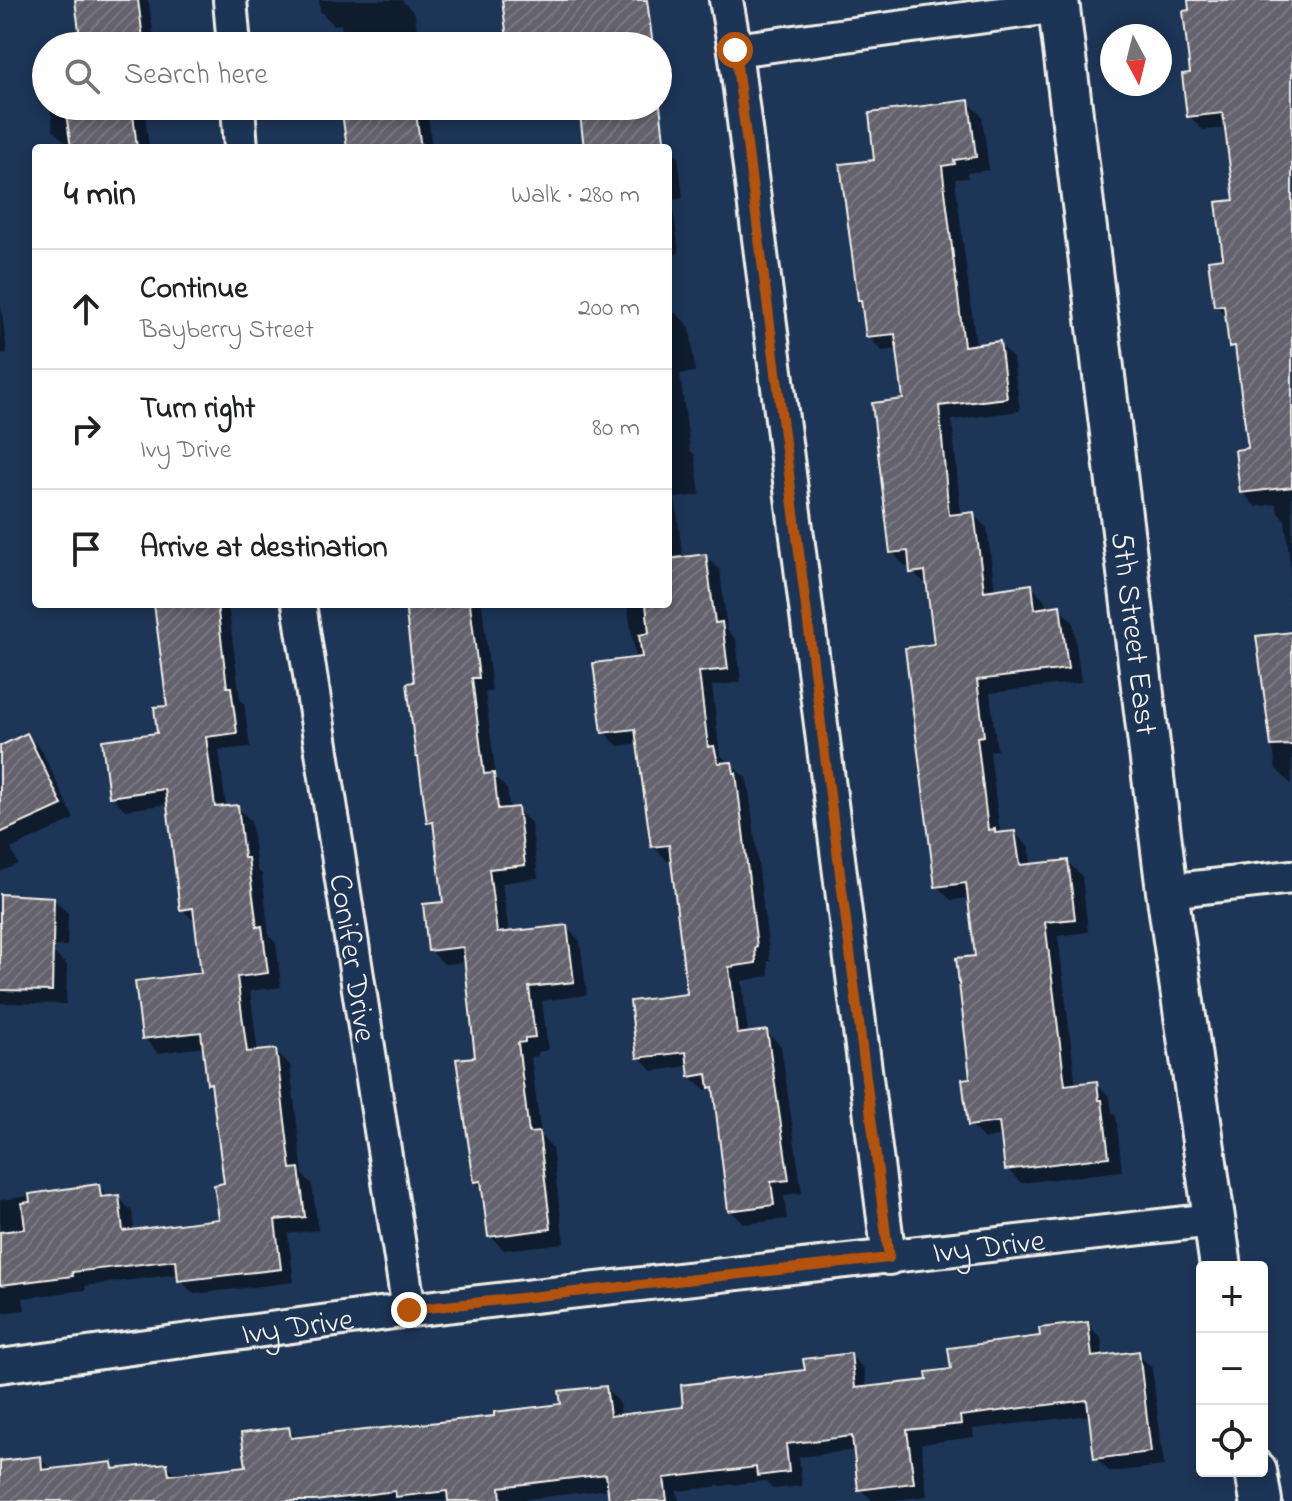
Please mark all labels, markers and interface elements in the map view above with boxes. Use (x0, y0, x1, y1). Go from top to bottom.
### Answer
north arrow (1100, 24, 1172, 96)
search box (32, 32, 672, 120)
route start (717, 32, 753, 68)
icon: search (60, 54, 104, 98)
text: Search here (124, 54, 268, 98)
text: 4 min (64, 171, 136, 221)
text: Walk · 280 m (511, 177, 640, 215)
text: Continue (140, 268, 248, 312)
icon: ahead (64, 287, 108, 331)
text: 200 m (578, 290, 640, 328)
text: Bayberry Street (140, 312, 314, 350)
text: Turn right (140, 388, 255, 432)
icon: right (64, 407, 108, 451)
text: 80 m (592, 410, 640, 448)
text: Ivy Drive (140, 432, 231, 470)
icon: arrive (64, 527, 108, 571)
text: Arrive at destination (140, 527, 388, 571)
street label: 5th Street East (1096, 529, 1168, 738)
street label: Conifer Drive (314, 871, 387, 1046)
street label: Ivy Drive (930, 1219, 1048, 1278)
map controls (1196, 1261, 1268, 1477)
button: + (1196, 1261, 1268, 1333)
route end (391, 1292, 427, 1328)
street label: Ivy Drive (239, 1298, 357, 1360)
button: − (1196, 1333, 1268, 1405)
button: locate (1196, 1405, 1268, 1477)

